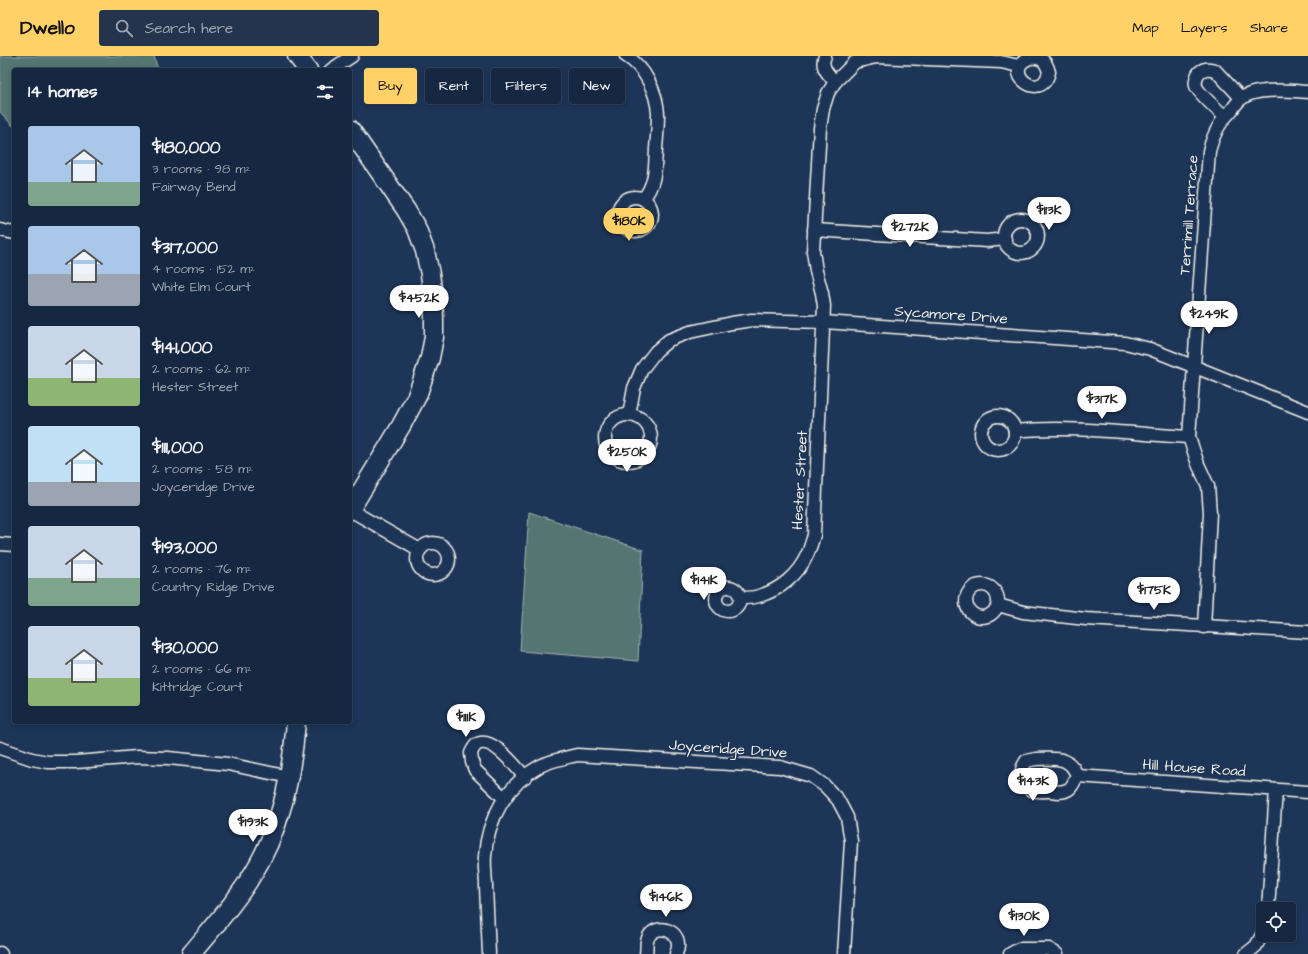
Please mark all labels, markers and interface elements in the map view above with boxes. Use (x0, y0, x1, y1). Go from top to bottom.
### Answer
search box (99, 10, 379, 46)
text: Dwello (20, 15, 75, 42)
icon: search (113, 17, 135, 39)
text: Search here (145, 18, 233, 39)
text: Map (1132, 18, 1159, 38)
text: Layers (1181, 18, 1228, 38)
text: Share (1250, 18, 1288, 38)
chip: Buy (364, 68, 417, 104)
chip: Rent (425, 68, 483, 104)
chip: Filters (491, 68, 561, 104)
chip: New (569, 68, 625, 104)
text: 14 homes (28, 80, 98, 104)
icon: filters (314, 81, 336, 103)
text: $180,000 (152, 136, 221, 160)
icon: home (60, 142, 108, 190)
street label: Terrimill Terrace (1174, 154, 1204, 276)
text: 3 rooms · 98 m² (152, 160, 251, 178)
text: Fairway Bend (152, 178, 236, 196)
pin: $113K (1021, 197, 1077, 231)
text: $113K (1036, 201, 1062, 219)
pin: $180K (601, 208, 657, 242)
text: $180K (612, 212, 646, 230)
pin: $272K (882, 214, 938, 248)
text: $272K (891, 218, 929, 236)
text: $317,000 (152, 236, 218, 260)
icon: home (60, 242, 108, 290)
text: 4 rooms · 152 m² (152, 260, 255, 278)
text: White Elm Court (152, 278, 251, 296)
pin: $452K (391, 285, 447, 319)
text: $452K (399, 289, 439, 307)
street label: Sycamore Drive (894, 301, 1008, 330)
pin: $249K (1181, 301, 1237, 335)
text: $249K (1190, 305, 1228, 323)
text: $141,000 (152, 336, 213, 360)
icon: home (60, 342, 108, 390)
text: 2 rooms · 62 m² (152, 360, 251, 378)
text: Hester Street (152, 378, 238, 396)
pin: $317K (1074, 386, 1130, 420)
text: $317K (1086, 390, 1118, 408)
street label: Hester Street (787, 430, 813, 530)
text: $111,000 (152, 436, 203, 460)
pin: $250K (599, 439, 655, 473)
icon: home (60, 442, 108, 490)
text: $250K (607, 443, 647, 461)
text: 2 rooms · 58 m² (152, 460, 253, 478)
text: Joyceridge Drive (152, 478, 255, 496)
text: $193,000 (152, 536, 217, 560)
icon: home (60, 542, 108, 590)
text: 2 rooms · 76 m² (152, 560, 252, 578)
pin: $141K (676, 567, 732, 601)
text: $141K (690, 571, 718, 589)
pin: $175K (1126, 577, 1182, 611)
text: Country Ridge Drive (152, 578, 275, 596)
text: $175K (1137, 581, 1171, 599)
text: $130,000 (152, 636, 218, 660)
icon: home (60, 642, 108, 690)
text: 2 rooms · 66 m² (152, 660, 252, 678)
text: Kittridge Court (152, 678, 243, 696)
pin: $111K (438, 704, 494, 738)
text: $111K (456, 708, 476, 726)
street label: Joyceridge Drive (668, 734, 788, 765)
street label: Hill House Road (1142, 754, 1247, 782)
pin: $143K (1005, 768, 1061, 802)
text: $143K (1017, 772, 1049, 790)
pin: $193K (225, 809, 281, 843)
text: $193K (238, 813, 268, 831)
pin: $146K (638, 884, 694, 918)
text: $146K (649, 888, 683, 906)
map controls (1256, 902, 1296, 942)
button: locate (1256, 902, 1296, 942)
pin: $130K (996, 903, 1052, 937)
text: $130K (1008, 907, 1040, 925)

